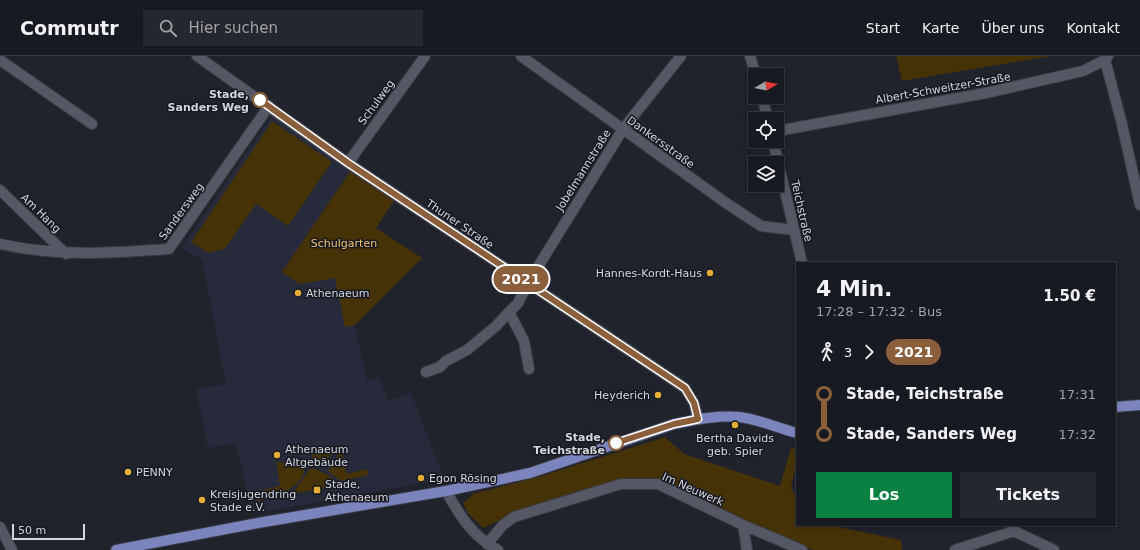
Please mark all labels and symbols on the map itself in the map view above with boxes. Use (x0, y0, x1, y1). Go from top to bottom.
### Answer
north arrow (748, 68, 784, 104)
street label: Albert-Schweitzer-Straße (875, 70, 1012, 107)
street label: Schulweg (356, 77, 397, 127)
place label: Stade, Sanders Weg (168, 88, 249, 114)
marker: Stade, Sanders Weg (252, 92, 268, 108)
street label: Dankersstraße (624, 114, 697, 171)
street label: Jobelmannstraße (553, 127, 614, 214)
street label: Teichstraße (788, 178, 815, 243)
street label: Sandersweg (156, 180, 206, 242)
street label: Am Hang (18, 191, 63, 236)
street label: Thuner Straße (423, 196, 496, 252)
park label: Schulgarten (311, 237, 377, 250)
line badge: 2021 (493, 266, 549, 292)
place label: Hannes-Kordt-Haus (596, 267, 702, 280)
marker: Hannes-Kordt-Haus (705, 268, 715, 278)
place label: Athenaeum (306, 287, 370, 300)
marker: Athenaeum (293, 288, 303, 298)
place label: Heyderich (594, 389, 650, 402)
marker: Heyderich (653, 390, 663, 400)
marker: Bertha Davids geb. Spier (730, 420, 740, 430)
place label: Stade, Teichstraße (533, 431, 605, 457)
place label: Bertha Davids geb. Spier (696, 432, 774, 458)
marker: Stade, Teichstraße (608, 435, 624, 451)
place label: Athenaeum Altgebäude (285, 443, 349, 469)
marker: Athenaeum Altgebäude (272, 450, 282, 460)
place label: PENNY (136, 466, 173, 479)
marker: PENNY (123, 467, 133, 477)
street label: Im Neuwerk (660, 470, 726, 509)
place label: Egon Rösing (429, 472, 497, 485)
marker: Egon Rösing (416, 473, 426, 483)
place label: Stade, Athenaeum (325, 478, 389, 504)
marker: Stade, Athenaeum (312, 485, 322, 495)
place label: Kreisjugendring Stade e.V. (210, 488, 296, 514)
marker: Kreisjugendring Stade e.V. (197, 495, 207, 505)
scale bar (12, 522, 85, 541)

